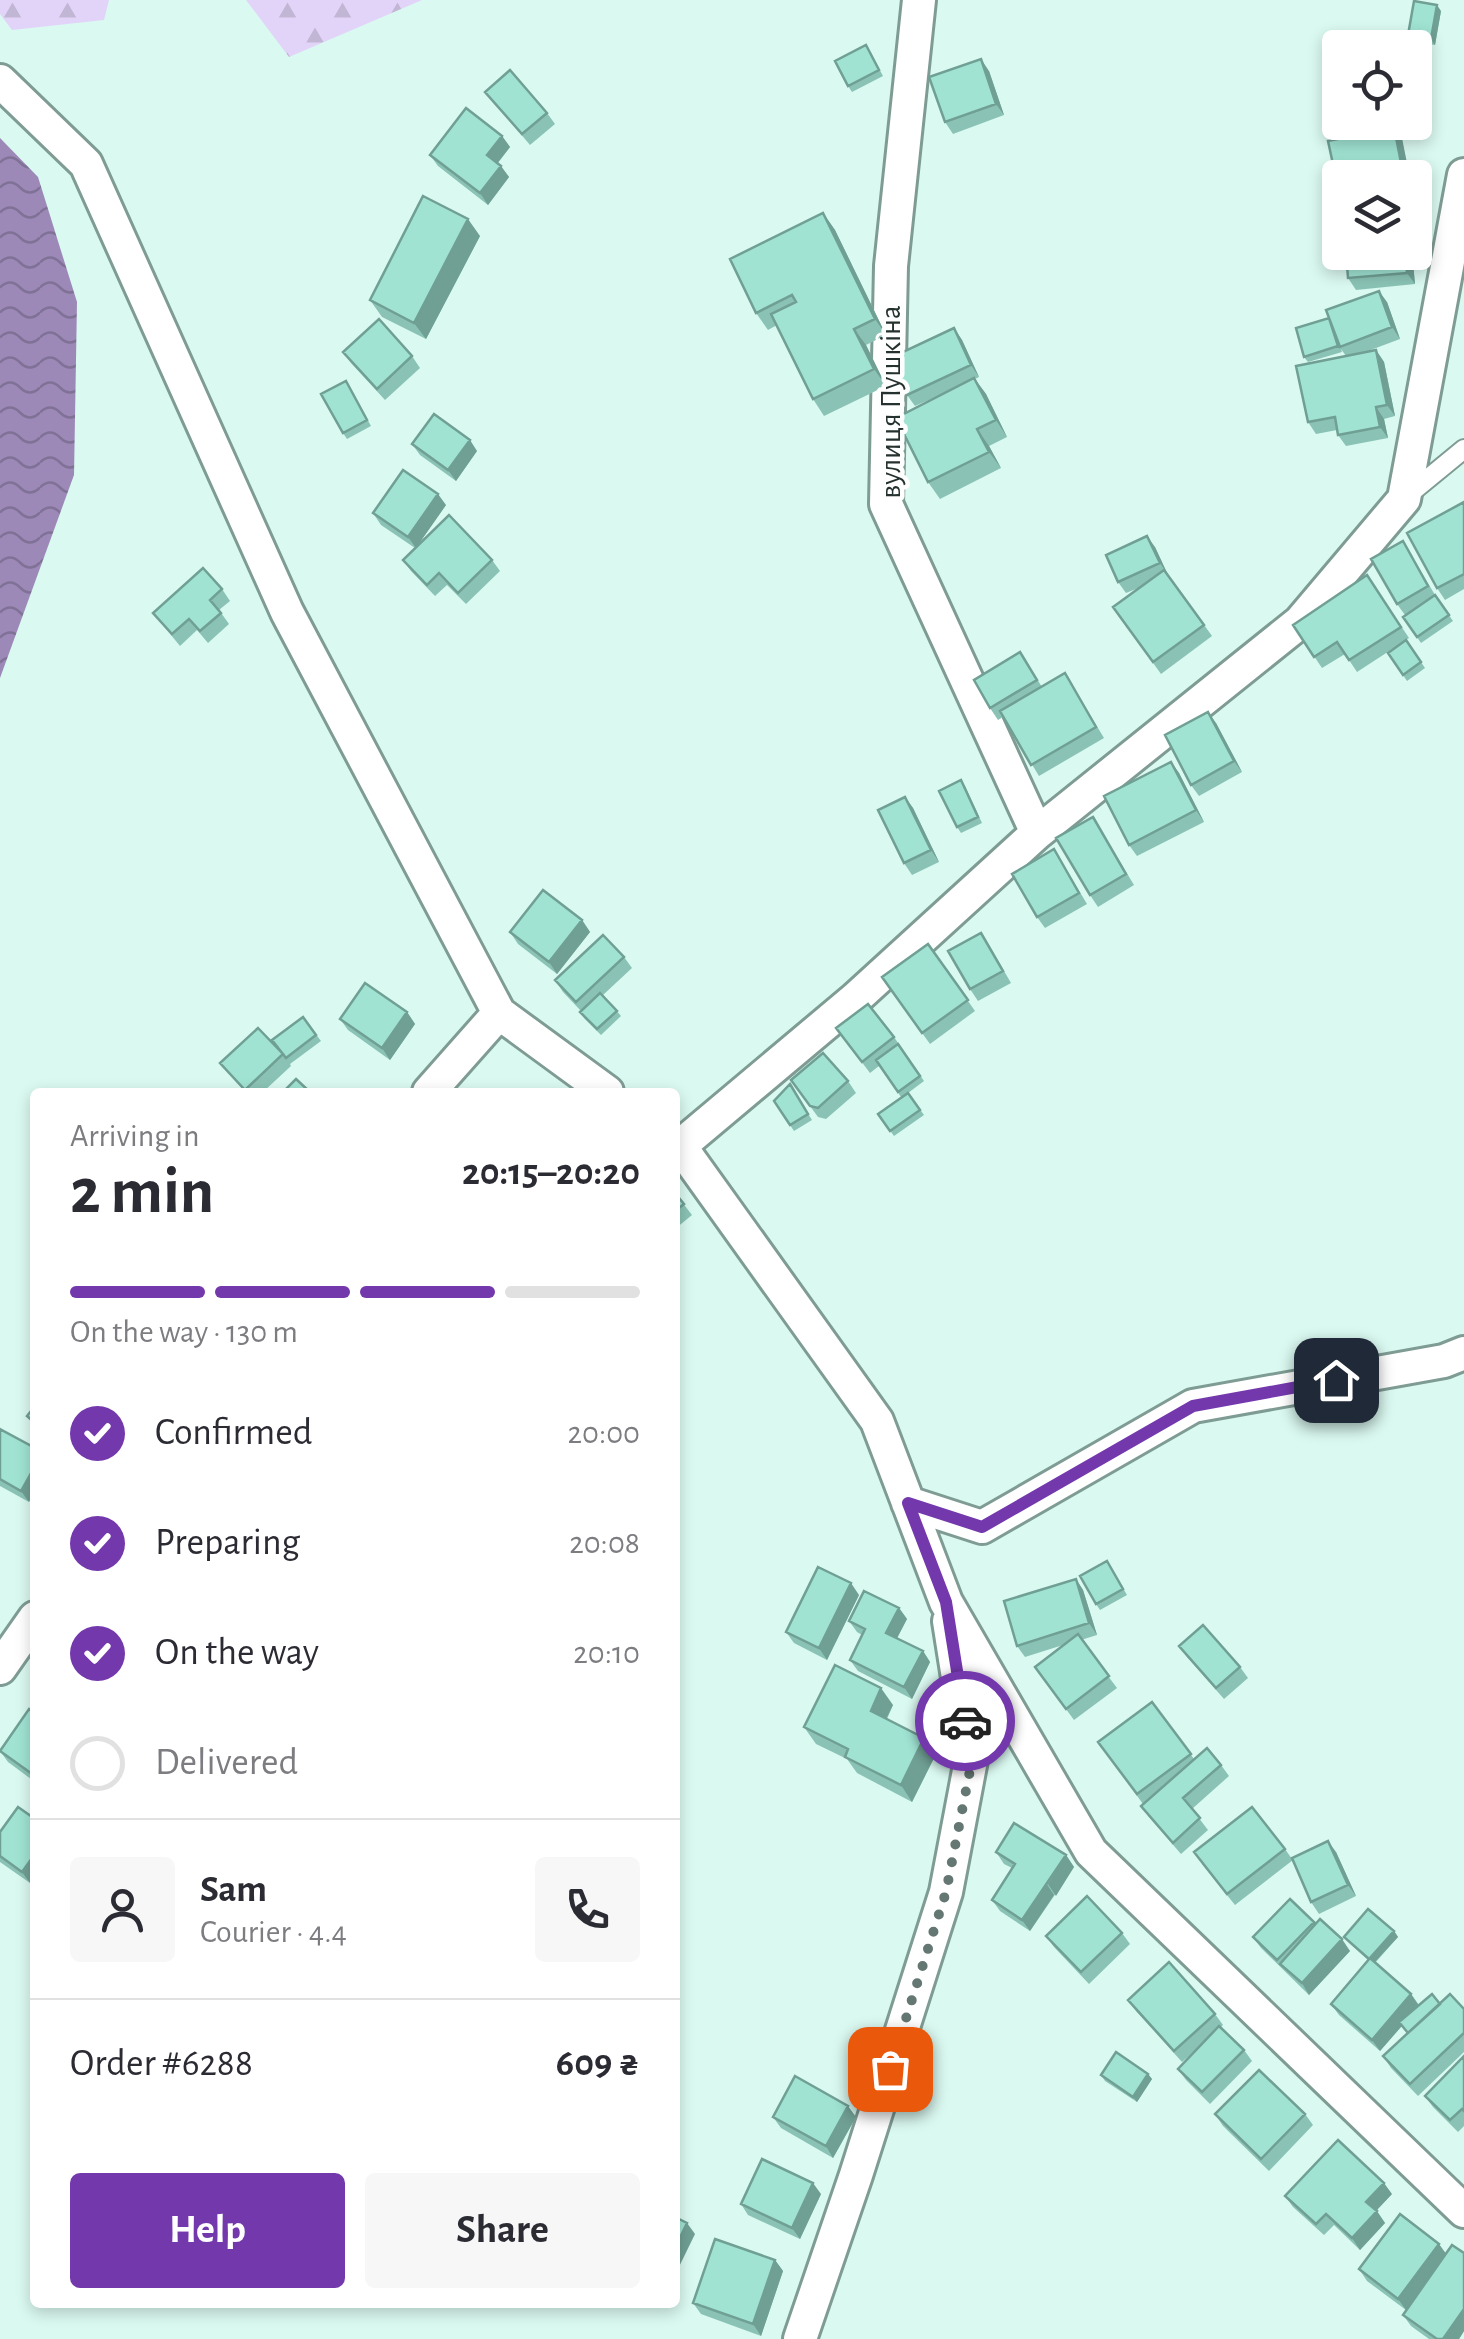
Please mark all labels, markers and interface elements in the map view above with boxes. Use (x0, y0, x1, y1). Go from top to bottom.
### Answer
map controls (1322, 30, 1432, 270)
button: locate (1322, 30, 1432, 140)
button: layers (1322, 160, 1432, 270)
street label: вулиця Пушкіна (876, 305, 906, 499)
text: Arriving in (70, 1120, 199, 1152)
text: 20:15–20:20 (462, 1154, 640, 1192)
text: 2 min (70, 1160, 214, 1225)
text: On the way · 130 m (70, 1316, 298, 1348)
pin (1294, 1338, 1379, 1423)
icon: home (1309, 1353, 1364, 1408)
icon: check (70, 1406, 125, 1461)
text: Confirmed (155, 1414, 312, 1452)
text: 20:00 (567, 1417, 640, 1449)
icon: check (70, 1516, 125, 1571)
text: Preparing (155, 1524, 300, 1562)
text: 20:08 (569, 1527, 640, 1559)
icon: check (70, 1626, 125, 1681)
text: On the way (155, 1634, 319, 1672)
text: 20:10 (573, 1637, 640, 1669)
courier (915, 1671, 1015, 1771)
icon: car (938, 1694, 993, 1749)
text: Delivered (155, 1744, 298, 1782)
button: person (70, 1857, 175, 1962)
button: phone (535, 1857, 640, 1962)
text: Sam (200, 1871, 267, 1909)
text: Courier · 4.4 (200, 1916, 347, 1948)
pin (848, 2027, 933, 2112)
icon: bag (863, 2042, 918, 2097)
text: Order #6288 (70, 2045, 253, 2083)
text: 609 ₴ (556, 2045, 640, 2083)
button: Help (70, 2173, 345, 2288)
button: Share (365, 2173, 640, 2288)

